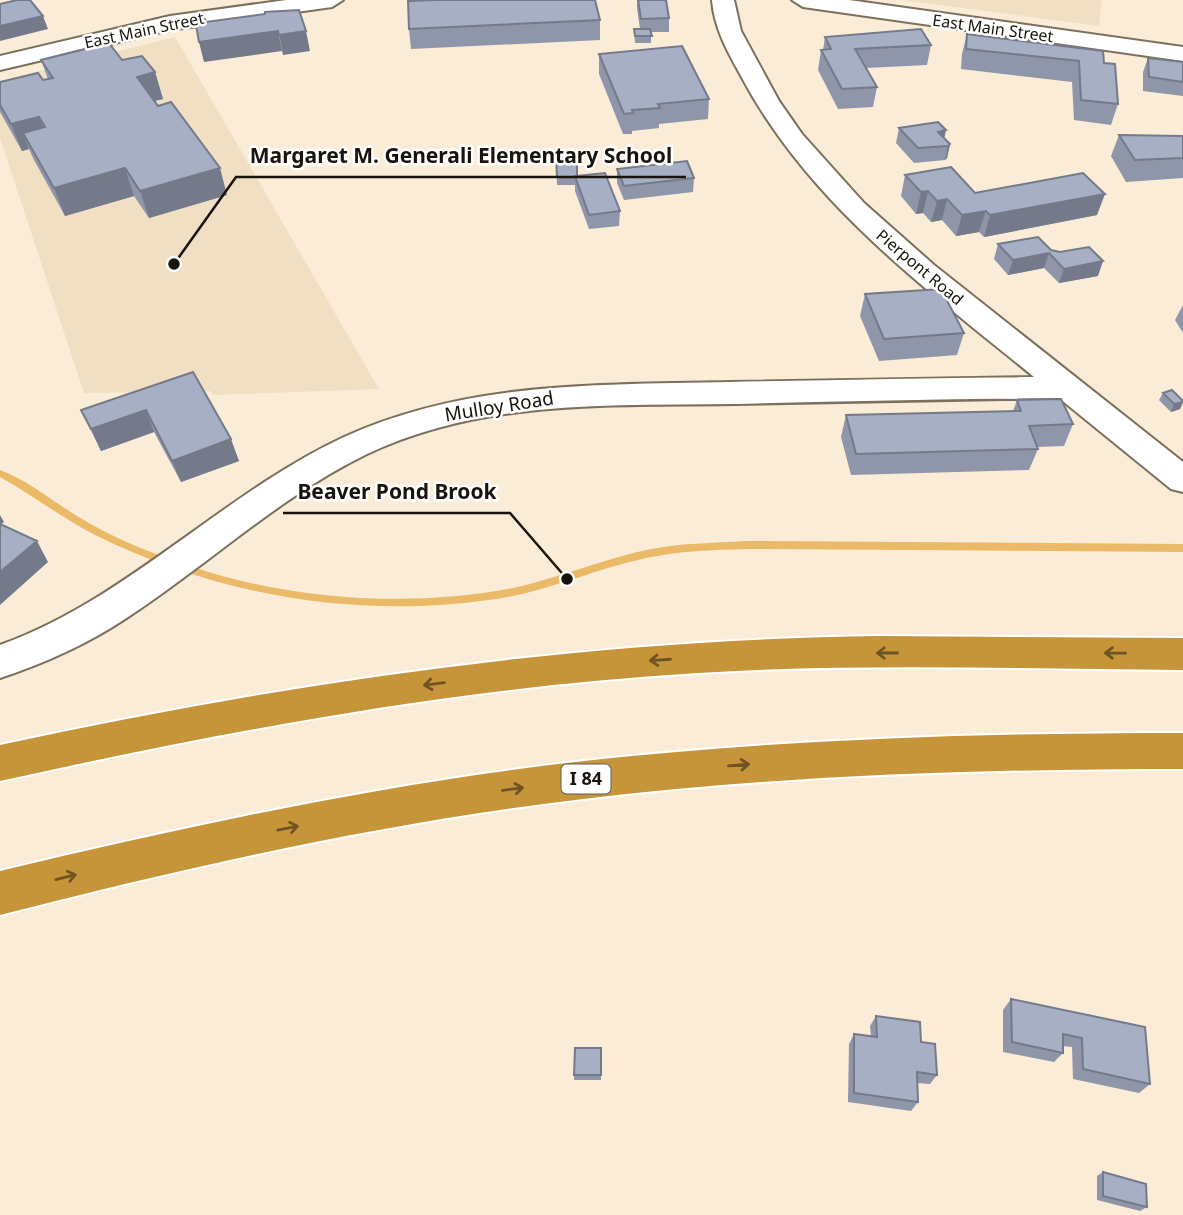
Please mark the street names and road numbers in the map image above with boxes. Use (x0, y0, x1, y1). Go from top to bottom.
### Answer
street label: East Main Street (82, 7, 206, 53)
street label: East Main Street (931, 9, 1055, 47)
street label: Pierpont Road (872, 224, 968, 310)
street label: Mulloy Road (443, 385, 555, 427)
road number: I 84 (562, 764, 610, 794)

